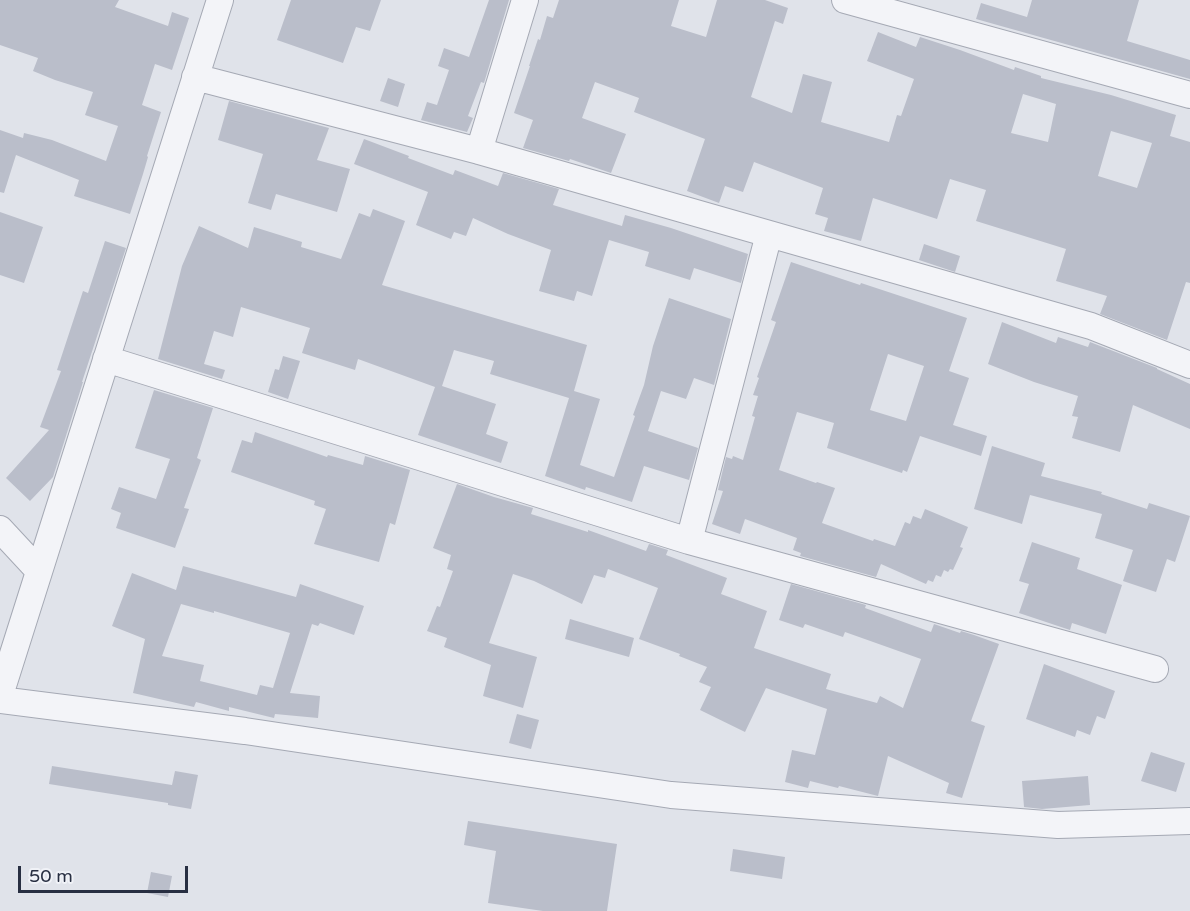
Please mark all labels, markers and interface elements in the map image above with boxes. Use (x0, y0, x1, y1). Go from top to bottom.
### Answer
scale bar (21, 854, 190, 892)
text: 50 m (29, 865, 73, 887)

